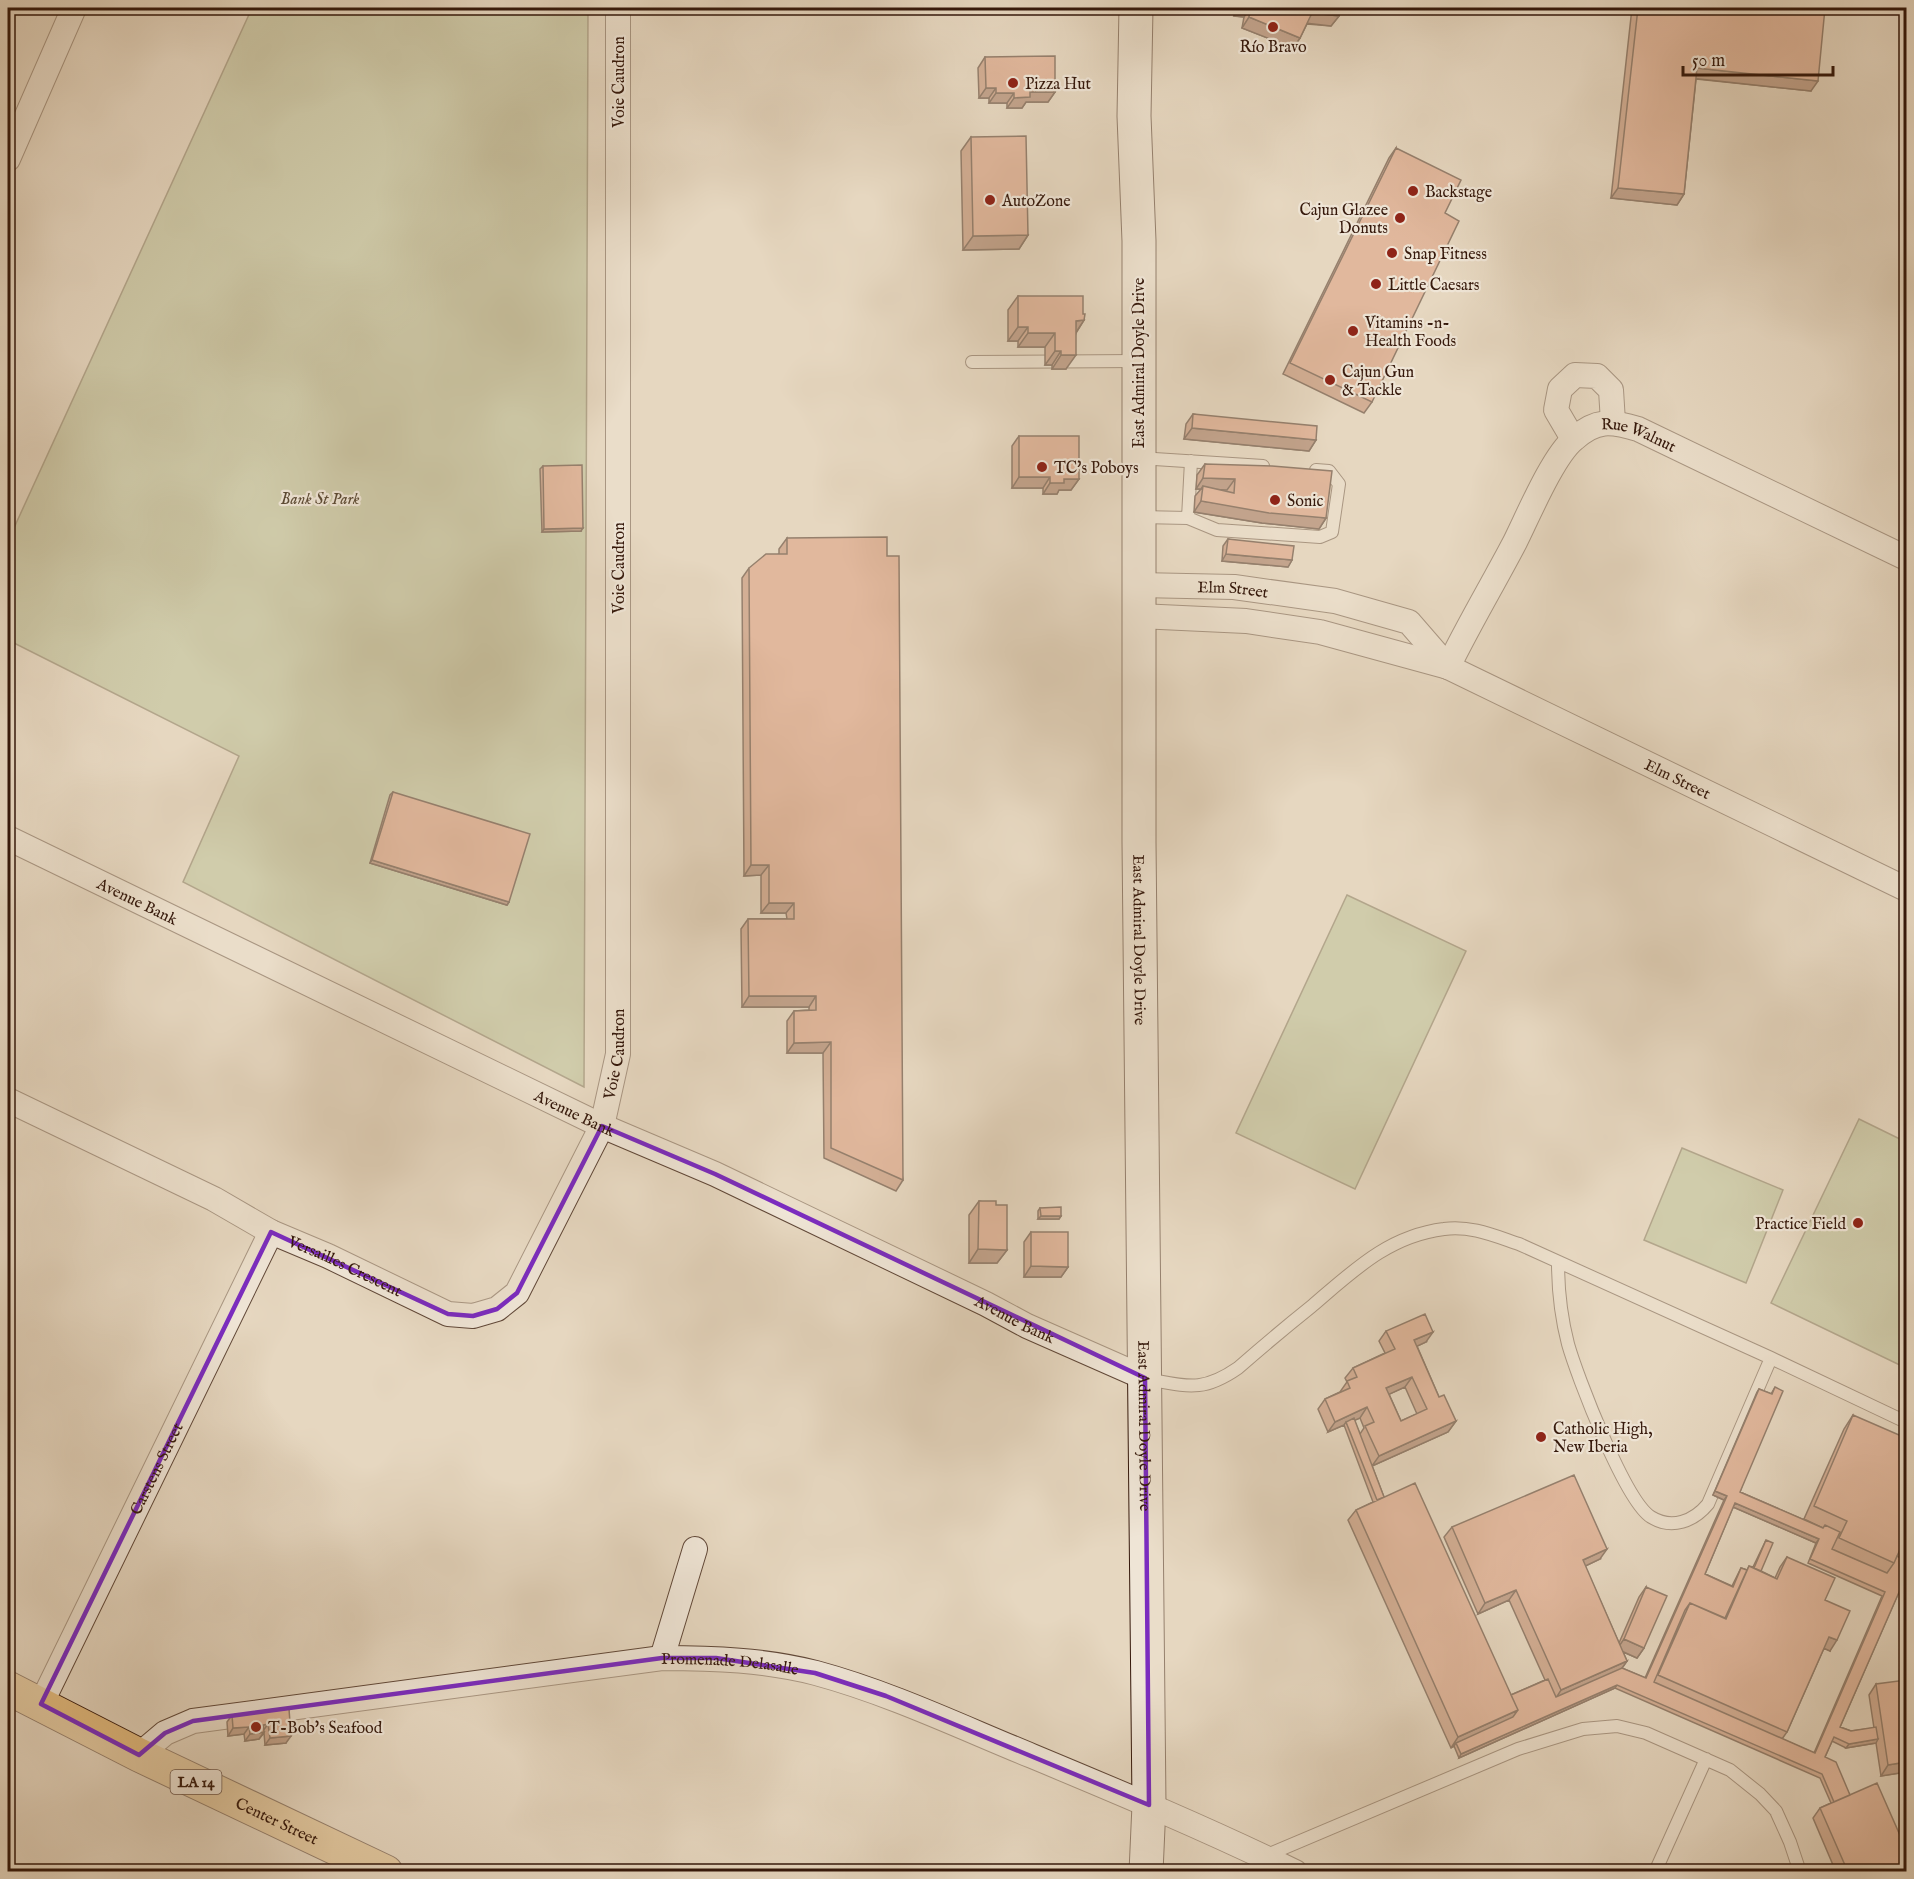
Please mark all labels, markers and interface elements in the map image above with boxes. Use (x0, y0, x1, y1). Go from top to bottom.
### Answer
marker: Río Bravo (1266, 20, 1280, 34)
street label: Voie Caudron (610, 36, 630, 129)
place label: Río Bravo (1239, 38, 1307, 58)
scale bar (1683, 39, 1833, 77)
text: 50 m (1692, 50, 1725, 73)
place label: Pizza Hut (1025, 75, 1092, 95)
marker: Pizza Hut (1006, 76, 1020, 90)
place label: Backstage (1425, 183, 1492, 203)
marker: Backstage (1406, 184, 1420, 198)
place label: AutoZone (1001, 192, 1071, 212)
marker: AutoZone (983, 193, 997, 207)
place label: Cajun Glazee Donuts (1299, 201, 1388, 239)
marker: Cajun Glazee Donuts (1393, 211, 1407, 225)
place label: Snap Fitness (1404, 245, 1487, 265)
marker: Snap Fitness (1385, 246, 1399, 260)
place label: Little Caesars (1388, 276, 1480, 296)
marker: Little Caesars (1369, 277, 1383, 291)
street label: East Admiral Doyle Drive (1130, 278, 1150, 448)
place label: Vitamins -n- Health Foods (1364, 314, 1456, 352)
marker: Vitamins -n- Health Foods (1346, 324, 1360, 338)
place label: Cajun Gun & Tackle (1342, 363, 1414, 401)
marker: Cajun Gun & Tackle (1323, 373, 1337, 387)
street label: Rue Walnut (1601, 415, 1679, 458)
place label: TC's Poboys (1054, 459, 1139, 479)
marker: TC's Poboys (1035, 460, 1049, 474)
park label: Bank St Park (281, 490, 360, 510)
place label: Sonic (1287, 492, 1324, 512)
marker: Sonic (1268, 493, 1282, 507)
street label: Voie Caudron (610, 522, 630, 615)
street label: Elm Street (1197, 578, 1270, 604)
street label: Elm Street (1641, 756, 1714, 805)
street label: East Admiral Doyle Drive (1127, 854, 1149, 1025)
street label: Avenue Bank (92, 874, 181, 931)
street label: Voie Caudron (600, 1008, 630, 1103)
street label: Avenue Bank (530, 1086, 618, 1142)
place label: Practice Field (1755, 1215, 1846, 1235)
marker: Practice Field (1851, 1216, 1865, 1230)
street label: Versailles Crescent (284, 1232, 405, 1302)
street label: Avenue Bank (970, 1292, 1058, 1349)
street label: East Admiral Doyle Drive (1132, 1340, 1154, 1511)
street label: Carstens Street (127, 1420, 189, 1519)
place label: Catholic High, New Iberia (1553, 1420, 1652, 1458)
marker: Catholic High, New Iberia (1534, 1430, 1548, 1444)
street label: Promenade Delasalle (661, 1650, 800, 1681)
place label: T-Bob's Seafood (268, 1719, 383, 1739)
marker: T-Bob's Seafood (249, 1720, 263, 1734)
road number: LA 14 (170, 1770, 222, 1794)
street label: Center Street (232, 1794, 321, 1851)

